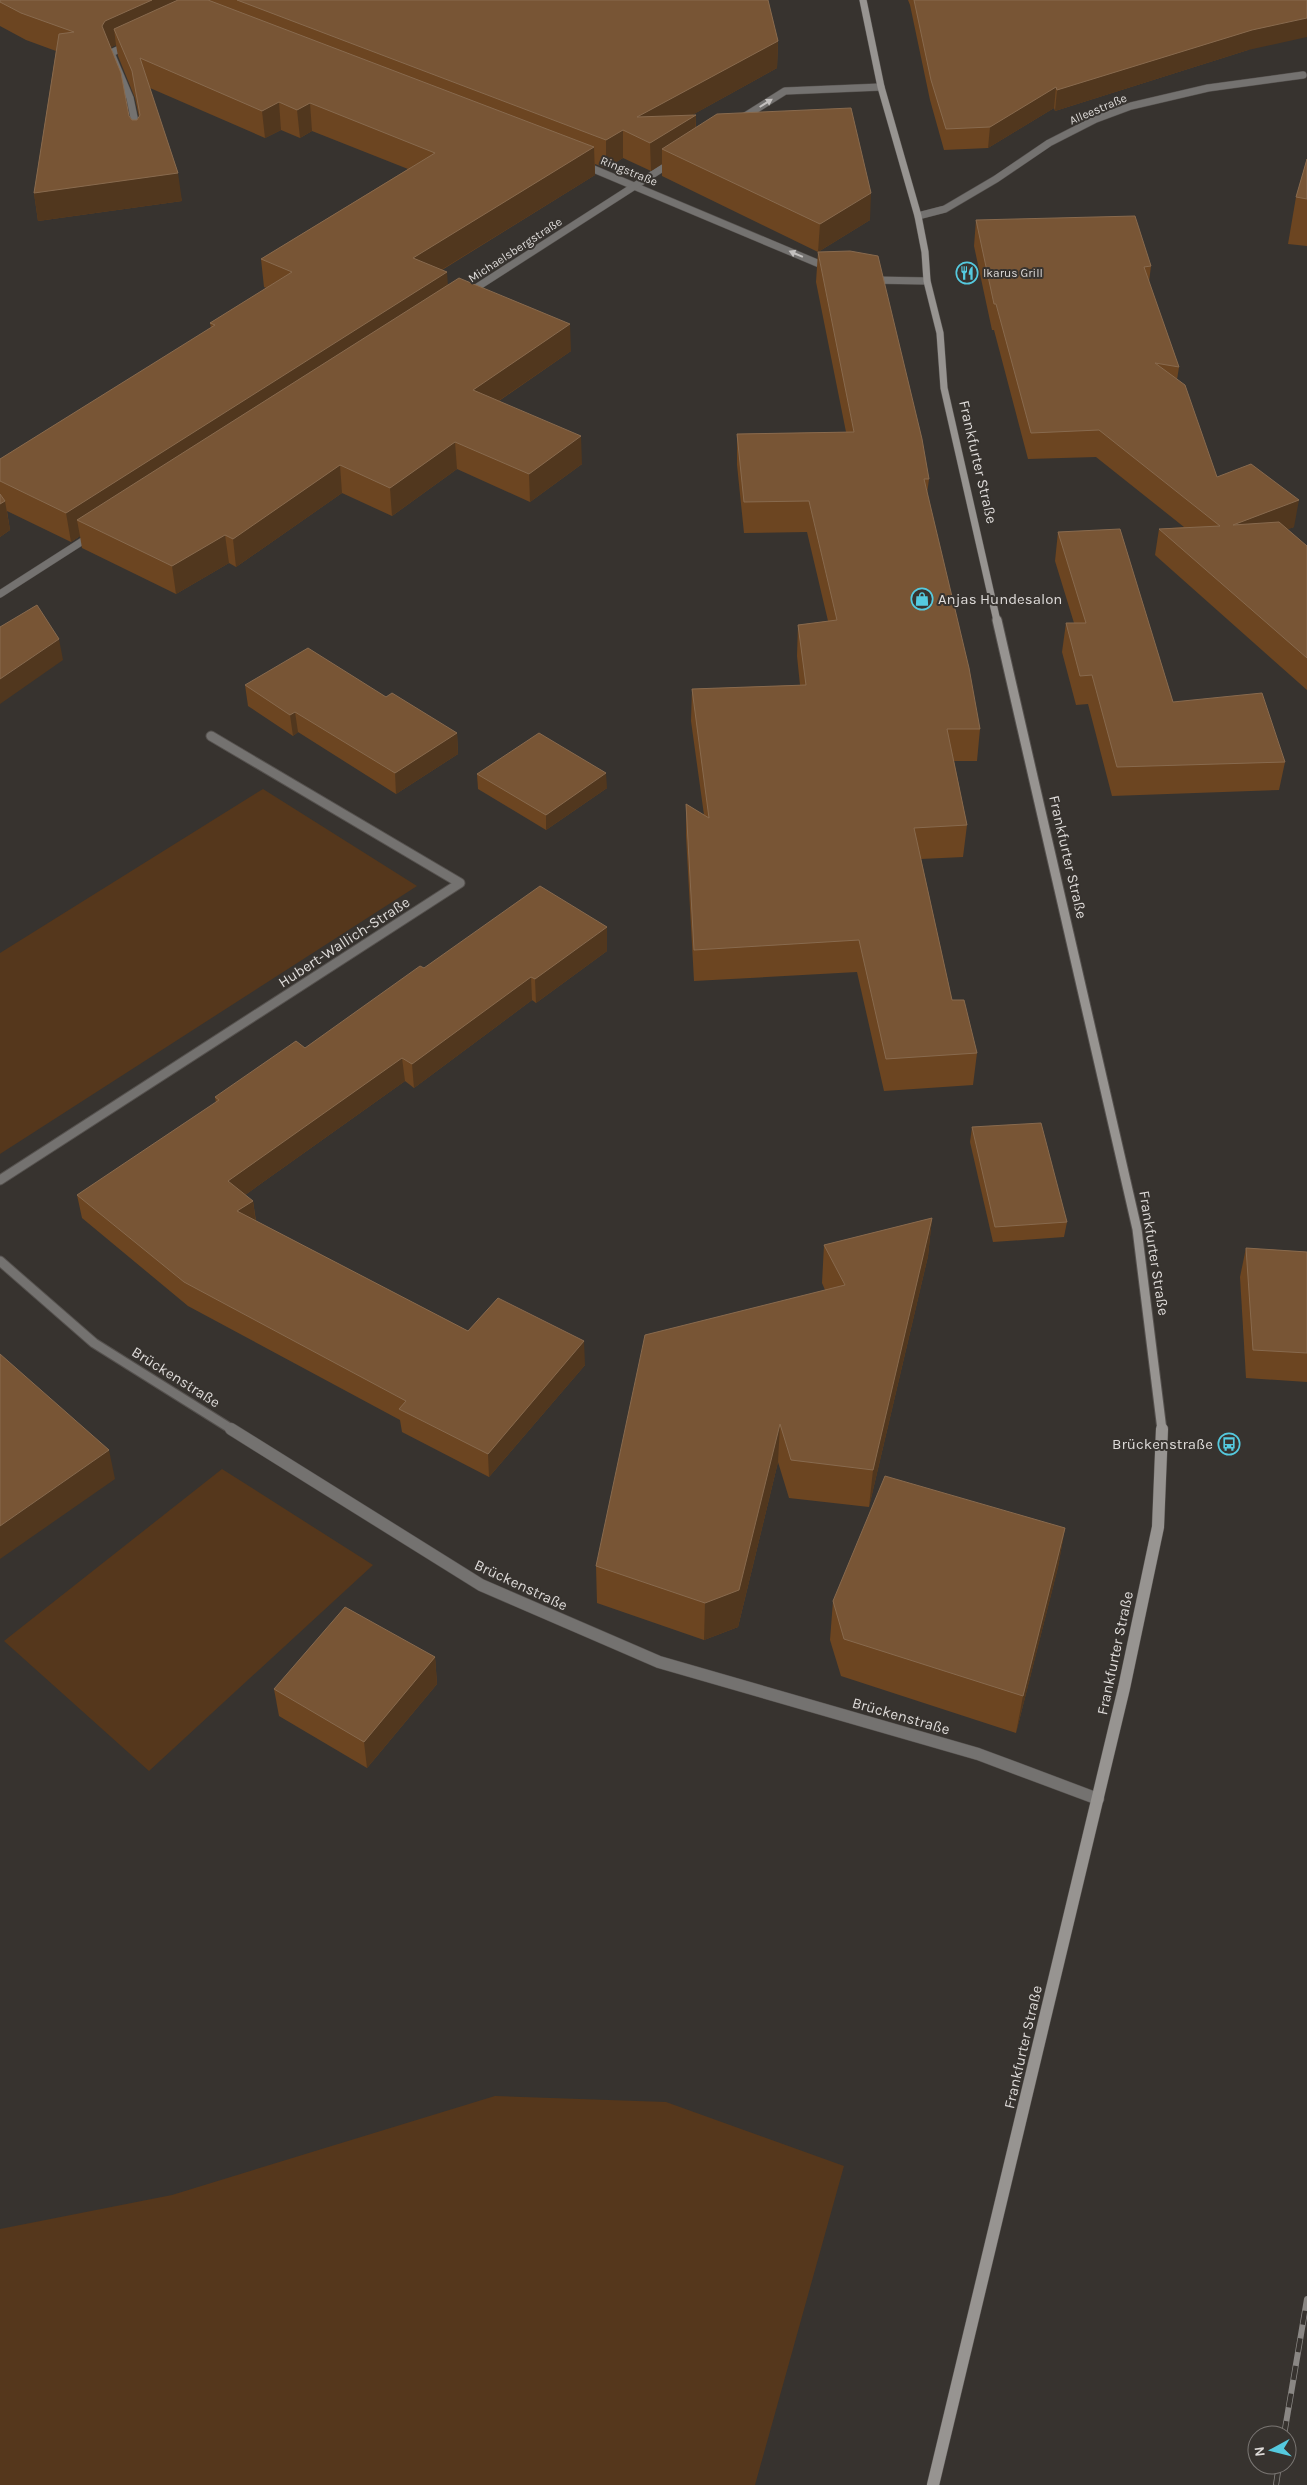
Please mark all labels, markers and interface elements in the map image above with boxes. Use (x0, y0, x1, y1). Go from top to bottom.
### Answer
street label: Alleestraße (1067, 91, 1129, 127)
one-way arrow (759, 99, 772, 108)
street label: Ringstraße (598, 153, 660, 189)
street label: Michaelsbergstraße (465, 214, 565, 286)
one-way arrow (789, 249, 803, 257)
restaurant icon: Ikarus Grill (955, 261, 979, 285)
place label: Ikarus Grill (983, 266, 1043, 280)
street label: Frankfurter Straße (955, 399, 1001, 525)
shop icon: Anjas Hundesalon (910, 587, 934, 611)
place label: Anjas Hundesalon (938, 590, 1062, 608)
street label: Frankfurter Straße (1045, 794, 1091, 920)
street label: Hubert-Wallich-Straße (275, 893, 413, 991)
street label: Frankfurter Straße (1135, 1189, 1173, 1317)
street label: Brückenstraße (128, 1343, 224, 1411)
bus stop icon: Brückenstraße (1217, 1432, 1241, 1456)
place label: Brückenstraße (1112, 1435, 1213, 1453)
street label: Brückenstraße (471, 1556, 571, 1614)
street label: Frankfurter Straße (1093, 1589, 1137, 1717)
street label: Brückenstraße (850, 1693, 952, 1739)
street label: Frankfurter Straße (1000, 1984, 1046, 2110)
north arrow (1247, 2425, 1297, 2475)
text: N (1251, 2446, 1269, 2458)

